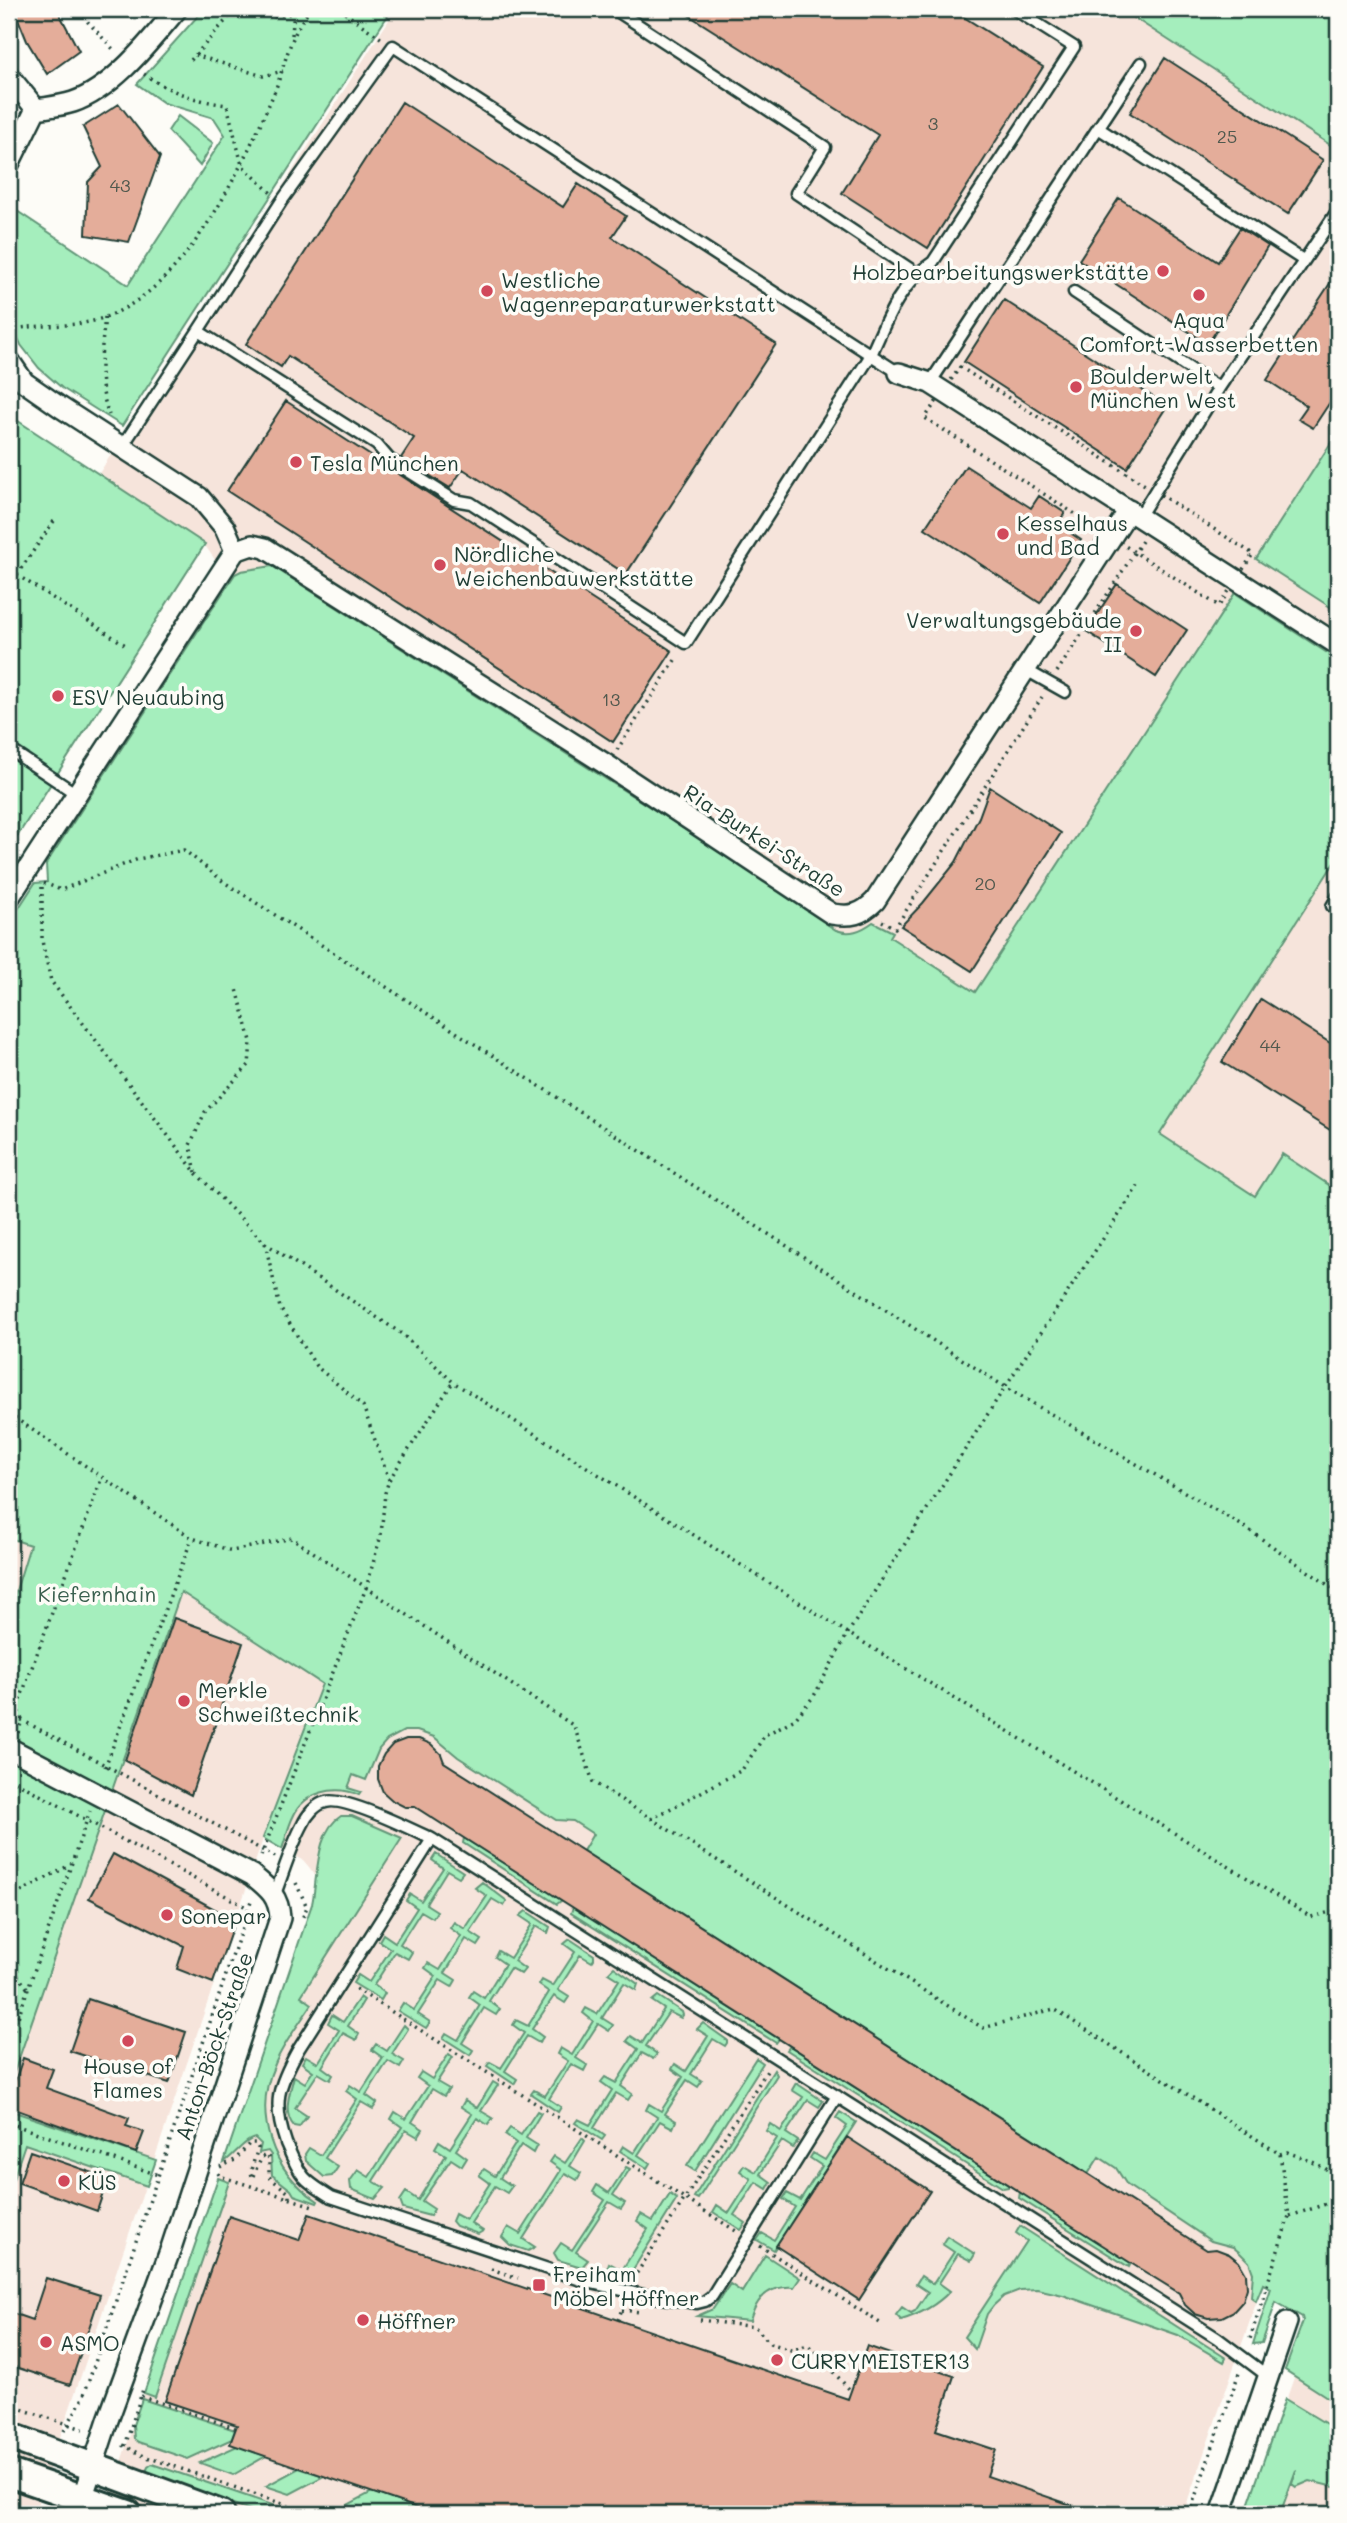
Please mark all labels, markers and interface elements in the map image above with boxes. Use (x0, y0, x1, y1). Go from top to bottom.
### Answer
house number: 3 (928, 111, 938, 135)
house number: 25 (1217, 124, 1237, 148)
house number: 43 (109, 173, 131, 197)
place label: Holzbearbeitungswerkstätte (852, 258, 1149, 285)
marker: Holzbearbeitungswerkstätte (1155, 263, 1171, 279)
place label: Westliche Wagenreparaturwerkstatt (501, 266, 776, 317)
marker: Westliche Wagenreparaturwerkstatt (479, 283, 495, 299)
marker: Aqua Comfort-Wasserbetten (1191, 287, 1207, 303)
place label: Aqua Comfort-Wasserbetten (1080, 306, 1318, 357)
place label: Boulderwelt München West (1090, 362, 1236, 413)
marker: Boulderwelt München West (1068, 379, 1084, 395)
place label: Tesla München (310, 449, 459, 476)
marker: Tesla München (288, 454, 304, 470)
place label: Kesselhaus und Bad (1017, 509, 1128, 560)
marker: Kesselhaus und Bad (995, 526, 1011, 542)
place label: Nördliche Weichenbauwerkstätte (454, 540, 694, 591)
marker: Nördliche Weichenbauwerkstätte (432, 557, 448, 573)
place label: Verwaltungsgebäude II (906, 606, 1122, 657)
marker: Verwaltungsgebäude II (1128, 623, 1144, 639)
place label: ESV Neuaubing (72, 683, 224, 710)
house number: 13 (602, 687, 620, 711)
marker: ESV Neuaubing (50, 688, 66, 704)
street label: Ria-Burkei-Straße (679, 778, 851, 902)
house number: 20 (974, 871, 996, 895)
house number: 44 (1259, 1033, 1281, 1057)
park label: Kiefernhain (38, 1580, 156, 1607)
place label: Merkle Schweißtechnik (198, 1676, 359, 1727)
marker: Merkle Schweißtechnik (176, 1693, 192, 1709)
place label: Sonepar (181, 1902, 267, 1929)
marker: Sonepar (159, 1907, 175, 1923)
street label: Anton-Böck-Straße (168, 1948, 258, 2144)
marker: House of Flames (120, 2033, 136, 2049)
place label: House of Flames (83, 2052, 174, 2103)
place label: KÜS (78, 2168, 117, 2195)
marker: KÜS (56, 2173, 72, 2189)
place label: Freiham Möbel Höffner (553, 2260, 700, 2311)
marker: Freiham Möbel Höffner (531, 2277, 547, 2293)
place label: Höffner (377, 2307, 456, 2334)
marker: Höffner (355, 2312, 371, 2328)
place label: ASMO (60, 2329, 120, 2356)
marker: ASMO (38, 2334, 54, 2350)
place label: CURRYMEISTER13 (791, 2347, 969, 2374)
marker: CURRYMEISTER13 (769, 2352, 785, 2368)

